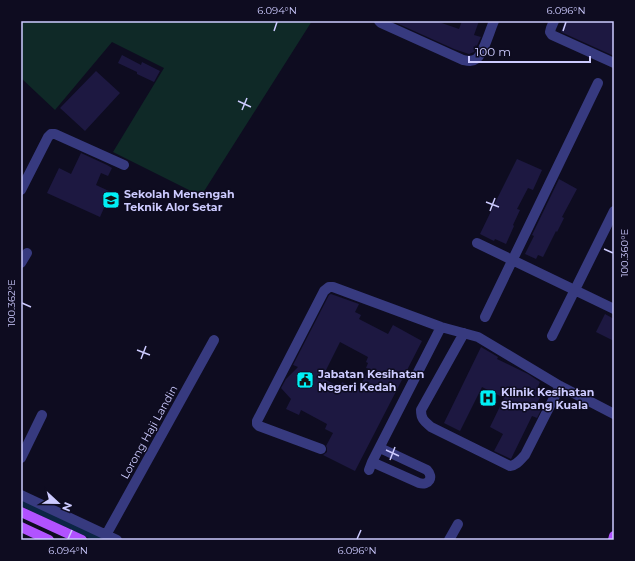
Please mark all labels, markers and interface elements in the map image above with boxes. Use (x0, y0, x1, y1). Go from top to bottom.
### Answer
text: 6.094°N (257, 4, 297, 17)
text: 6.096°N (546, 4, 586, 17)
scale bar (469, 38, 590, 64)
text: 100 m (475, 44, 511, 59)
place label: Sekolah Menengah Teknik Alor Setar (124, 187, 235, 214)
school or university icon: Sekolah Menengah Teknik Alor Setar (101, 190, 121, 210)
text: 100.360°E (618, 229, 631, 277)
text: 100.362°E (5, 279, 18, 327)
place label: Jabatan Kesihatan Negeri Kedah (317, 367, 424, 394)
public building icon: Jabatan Kesihatan Negeri Kedah (295, 370, 315, 390)
street label: Lorong Haji Landin (117, 383, 181, 481)
place label: Klinik Kesihatan Simpang Kuala (501, 385, 594, 412)
hospital icon: Klinik Kesihatan Simpang Kuala (478, 388, 498, 408)
north arrow (38, 483, 78, 523)
text: N (59, 500, 75, 513)
text: 6.094°N (48, 544, 88, 557)
text: 6.096°N (337, 544, 377, 557)

